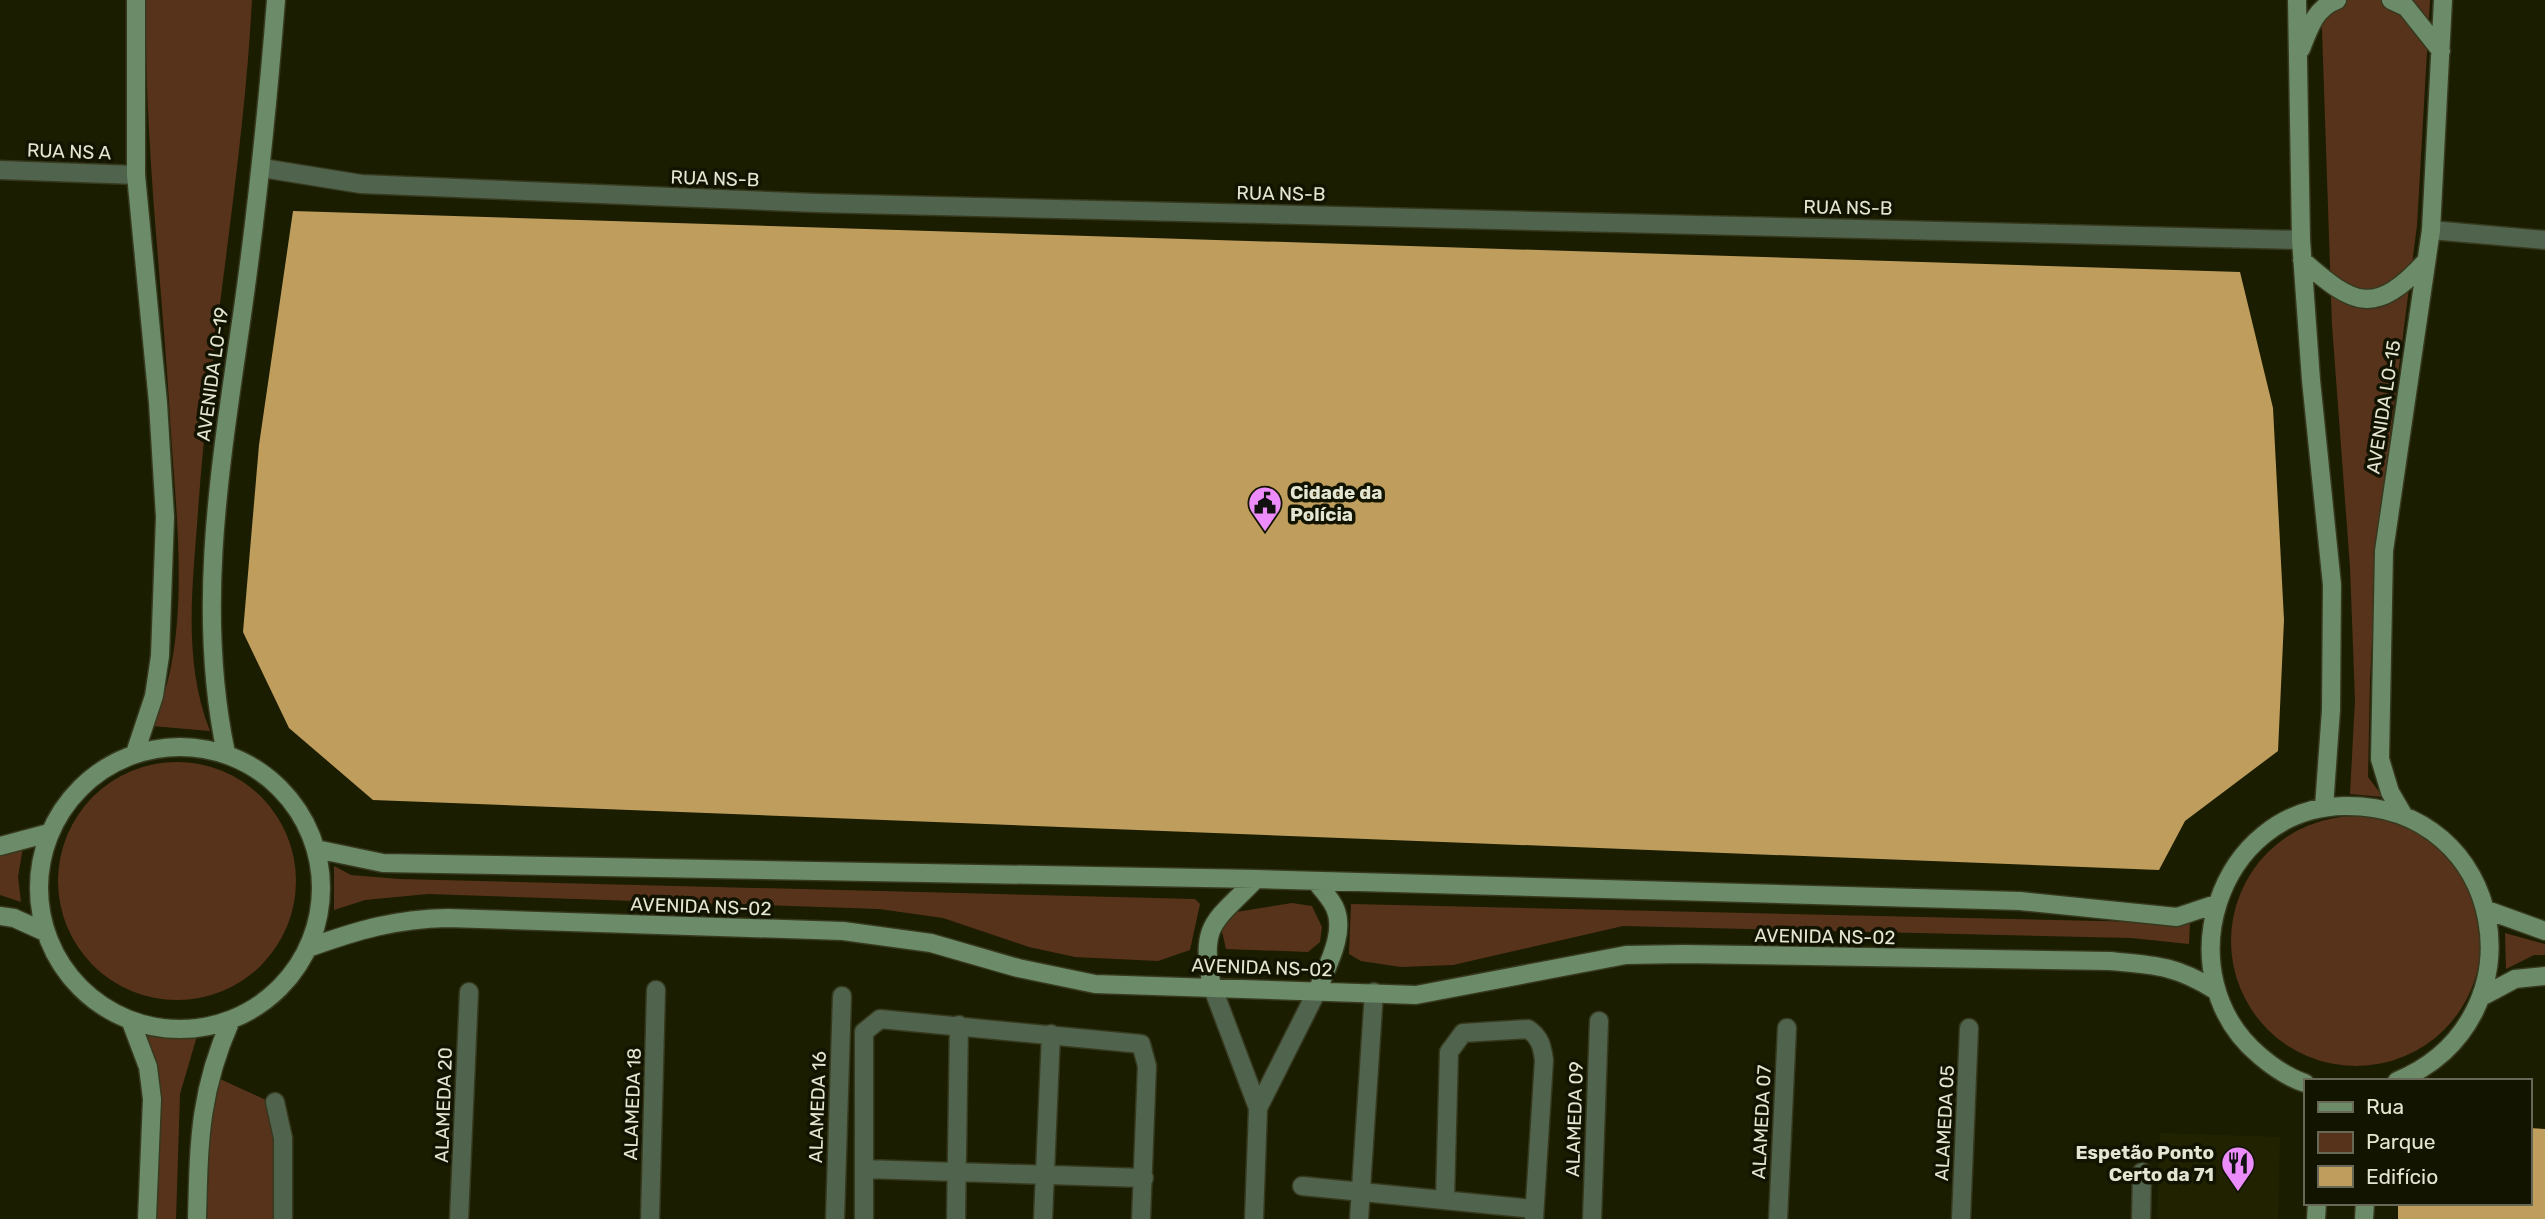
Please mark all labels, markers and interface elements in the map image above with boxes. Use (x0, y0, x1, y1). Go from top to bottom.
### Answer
street label: RUA NS A (26, 139, 112, 164)
street label: RUA NS-B (670, 165, 760, 192)
street label: RUA NS-B (1236, 181, 1326, 206)
street label: RUA NS-B (1803, 195, 1893, 220)
street label: AVENIDA LO-19 (192, 306, 233, 443)
street label: AVENIDA LO-15 (2362, 339, 2405, 476)
place label: Cidade da Polícia (1290, 481, 1383, 526)
public building icon: Cidade da Polícia (1246, 484, 1284, 533)
street label: AVENIDA NS-02 (630, 893, 772, 920)
street label: AVENIDA NS-02 (1754, 924, 1896, 949)
street label: AVENIDA NS-02 (1191, 954, 1333, 981)
street label: ALAMEDA 20 (430, 1047, 457, 1163)
street label: ALAMEDA 18 (619, 1047, 646, 1161)
street label: ALAMEDA 16 (804, 1051, 831, 1163)
street label: ALAMEDA 09 (1561, 1061, 1588, 1177)
street label: ALAMEDA 07 (1747, 1064, 1776, 1180)
street label: ALAMEDA 05 (1930, 1065, 1959, 1181)
legend (2304, 1079, 2531, 1205)
text: Rua (2366, 1094, 2404, 1119)
text: Parque (2366, 1129, 2436, 1154)
place label: Espetão Ponto Certo da 71 (2075, 1141, 2214, 1186)
restaurant icon: Espetão Ponto Certo da 71 (2219, 1144, 2257, 1193)
text: Edifício (2366, 1164, 2438, 1189)

